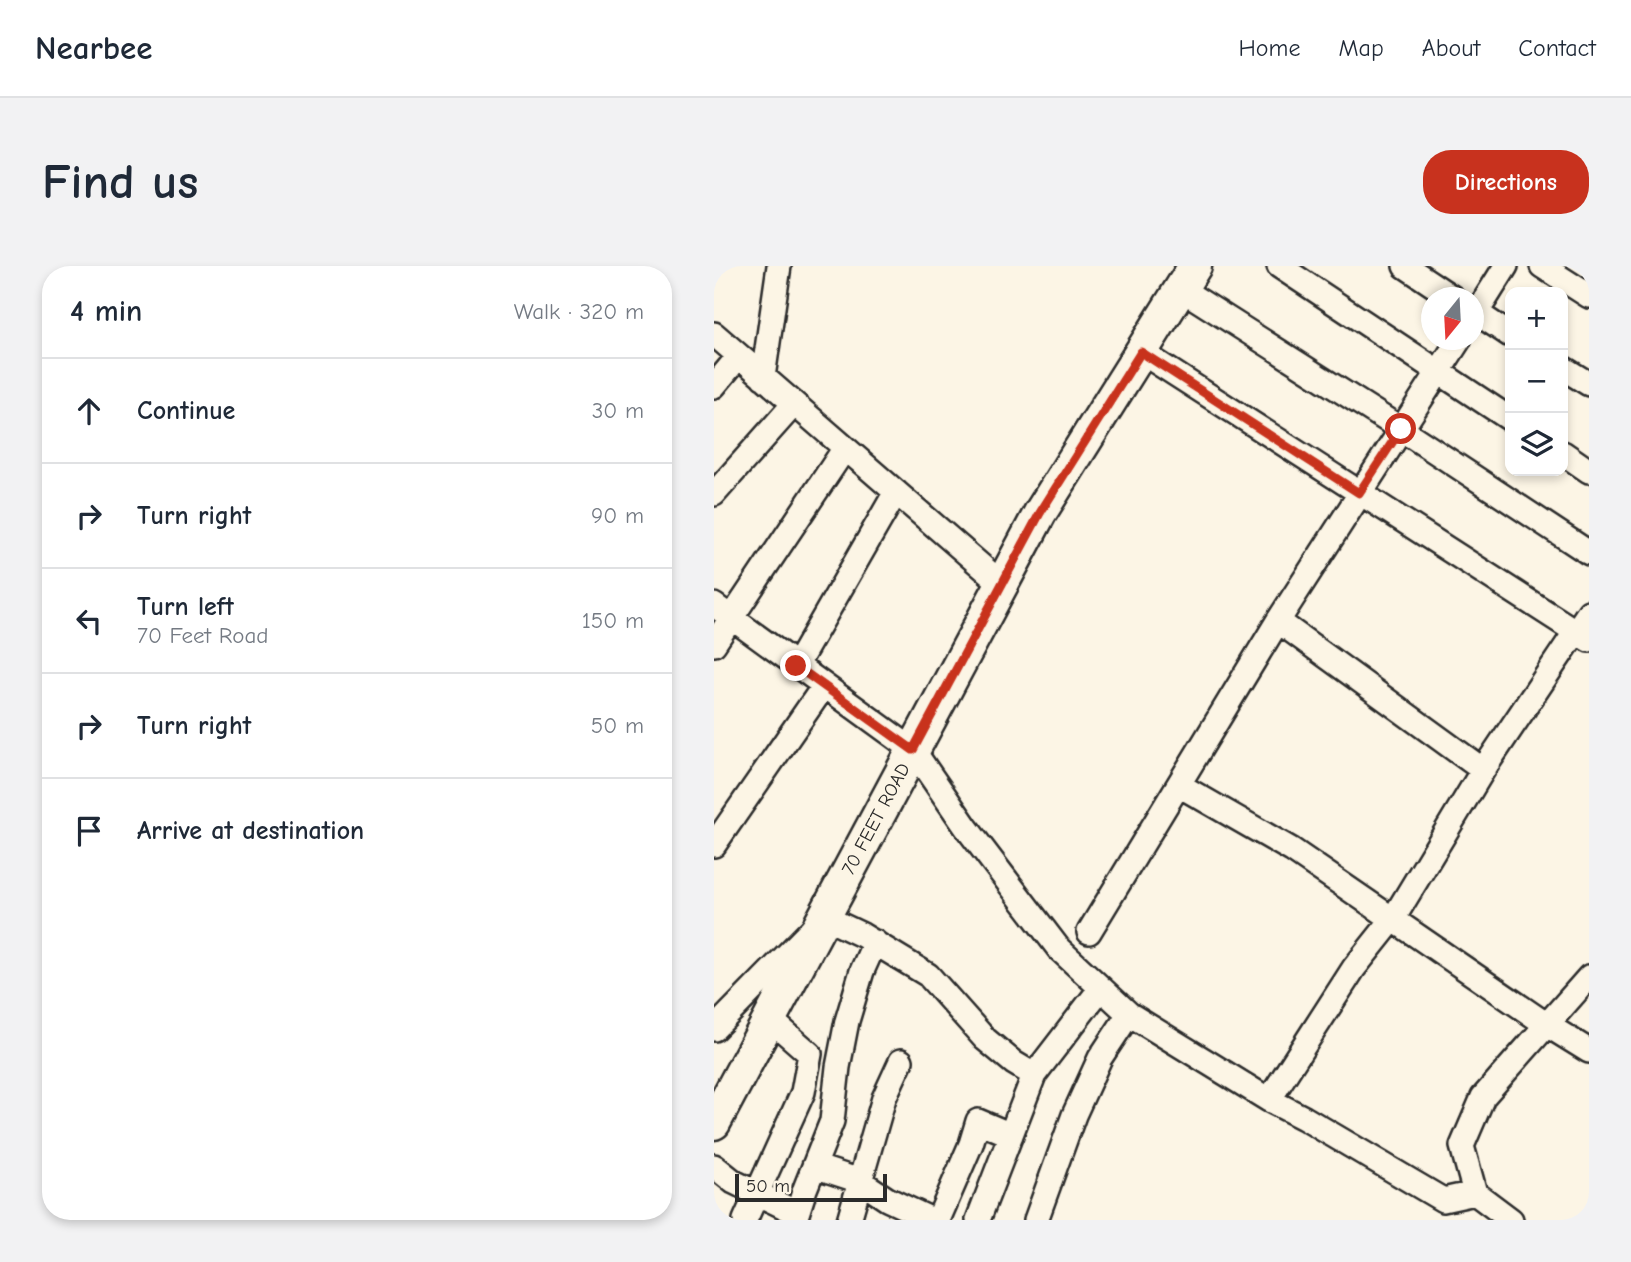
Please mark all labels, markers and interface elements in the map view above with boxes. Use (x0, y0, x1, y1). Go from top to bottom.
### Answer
text: Nearbee (35, 29, 153, 67)
text: Home (1239, 34, 1300, 62)
text: Map (1338, 34, 1384, 62)
text: About (1422, 34, 1480, 62)
text: Contact (1518, 34, 1596, 62)
button: Directions (1423, 150, 1589, 214)
text: Find us (42, 154, 198, 210)
north arrow (1421, 287, 1484, 350)
map controls (1505, 287, 1568, 476)
button: + (1505, 287, 1568, 350)
text: 4 min (70, 294, 142, 329)
text: Walk · 320 m (514, 298, 644, 325)
button: − (1505, 350, 1568, 413)
icon: ahead (70, 392, 108, 430)
text: Continue (137, 396, 235, 426)
text: 30 m (592, 397, 644, 424)
route start (1385, 413, 1416, 444)
button: layers (1505, 413, 1568, 476)
icon: right (70, 497, 108, 535)
text: Turn right (137, 501, 251, 531)
text: 90 m (591, 502, 644, 529)
text: Turn left (137, 592, 234, 622)
icon: left (70, 602, 108, 640)
text: 150 m (582, 607, 644, 634)
text: 70 Feet Road (137, 622, 269, 649)
route end (780, 650, 811, 681)
icon: right (70, 707, 108, 745)
text: Turn right (137, 711, 251, 741)
text: 50 m (591, 712, 644, 739)
street label: 70 FEET ROAD (837, 759, 915, 879)
icon: arrive (70, 812, 108, 850)
text: Arrive at destination (137, 816, 364, 846)
scale bar (735, 1171, 887, 1203)
text: 50 m (746, 1175, 790, 1197)

